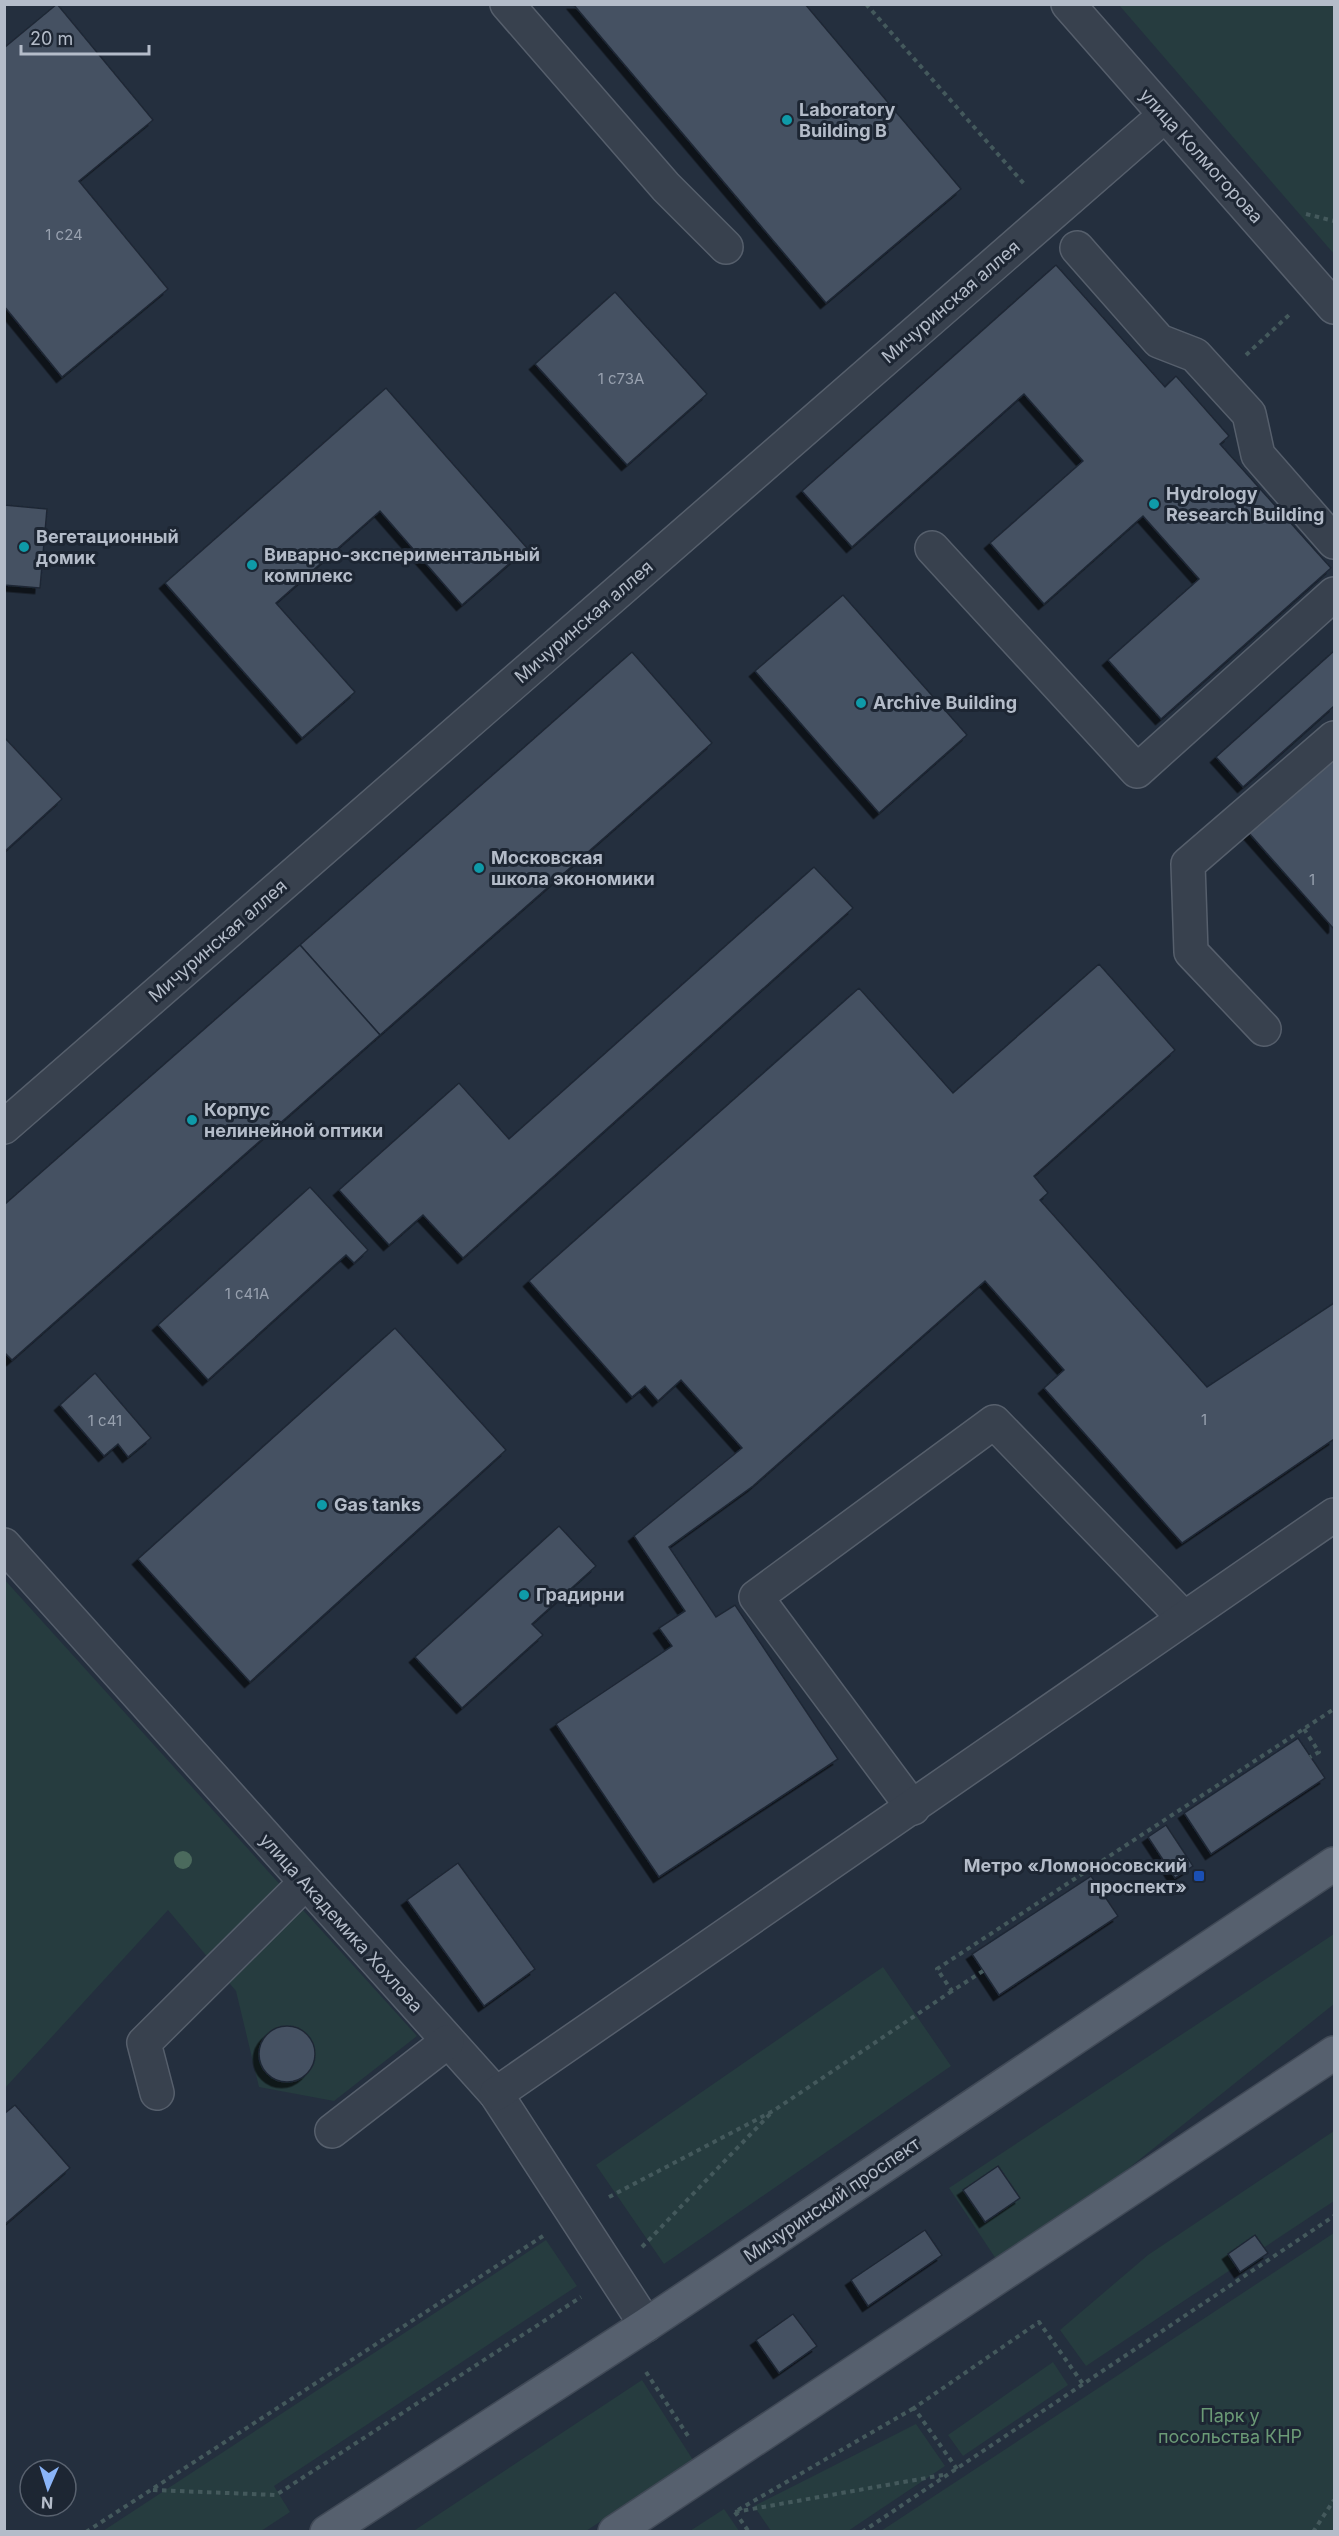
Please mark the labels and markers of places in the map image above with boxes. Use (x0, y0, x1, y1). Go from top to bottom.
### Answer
place label: Laboratory Building B (799, 99, 896, 141)
marker: Laboratory Building B (780, 113, 794, 127)
place label: Hydrology Research Building (1166, 483, 1324, 525)
marker: Hydrology Research Building (1147, 497, 1161, 511)
place label: Вегетационный домик (36, 526, 179, 568)
marker: Вегетационный домик (17, 540, 31, 554)
place label: Виварно-экспериментальный комплекс (264, 544, 540, 586)
marker: Виварно-экспериментальный комплекс (245, 558, 259, 572)
place label: Archive Building (873, 692, 1017, 713)
marker: Archive Building (854, 696, 868, 710)
place label: Московская школа экономики (491, 847, 655, 889)
marker: Московская школа экономики (472, 861, 486, 875)
place label: Корпус нелинейной оптики (204, 1099, 383, 1141)
marker: Корпус нелинейной оптики (185, 1113, 199, 1127)
place label: Gas tanks (334, 1494, 421, 1515)
marker: Gas tanks (315, 1498, 329, 1512)
place label: Градирни (536, 1584, 624, 1605)
marker: Градирни (517, 1588, 531, 1602)
place label: Метро «Ломоносовский проспект» (964, 1855, 1187, 1897)
marker: Метро «Ломоносовский проспект» (1192, 1869, 1206, 1883)

